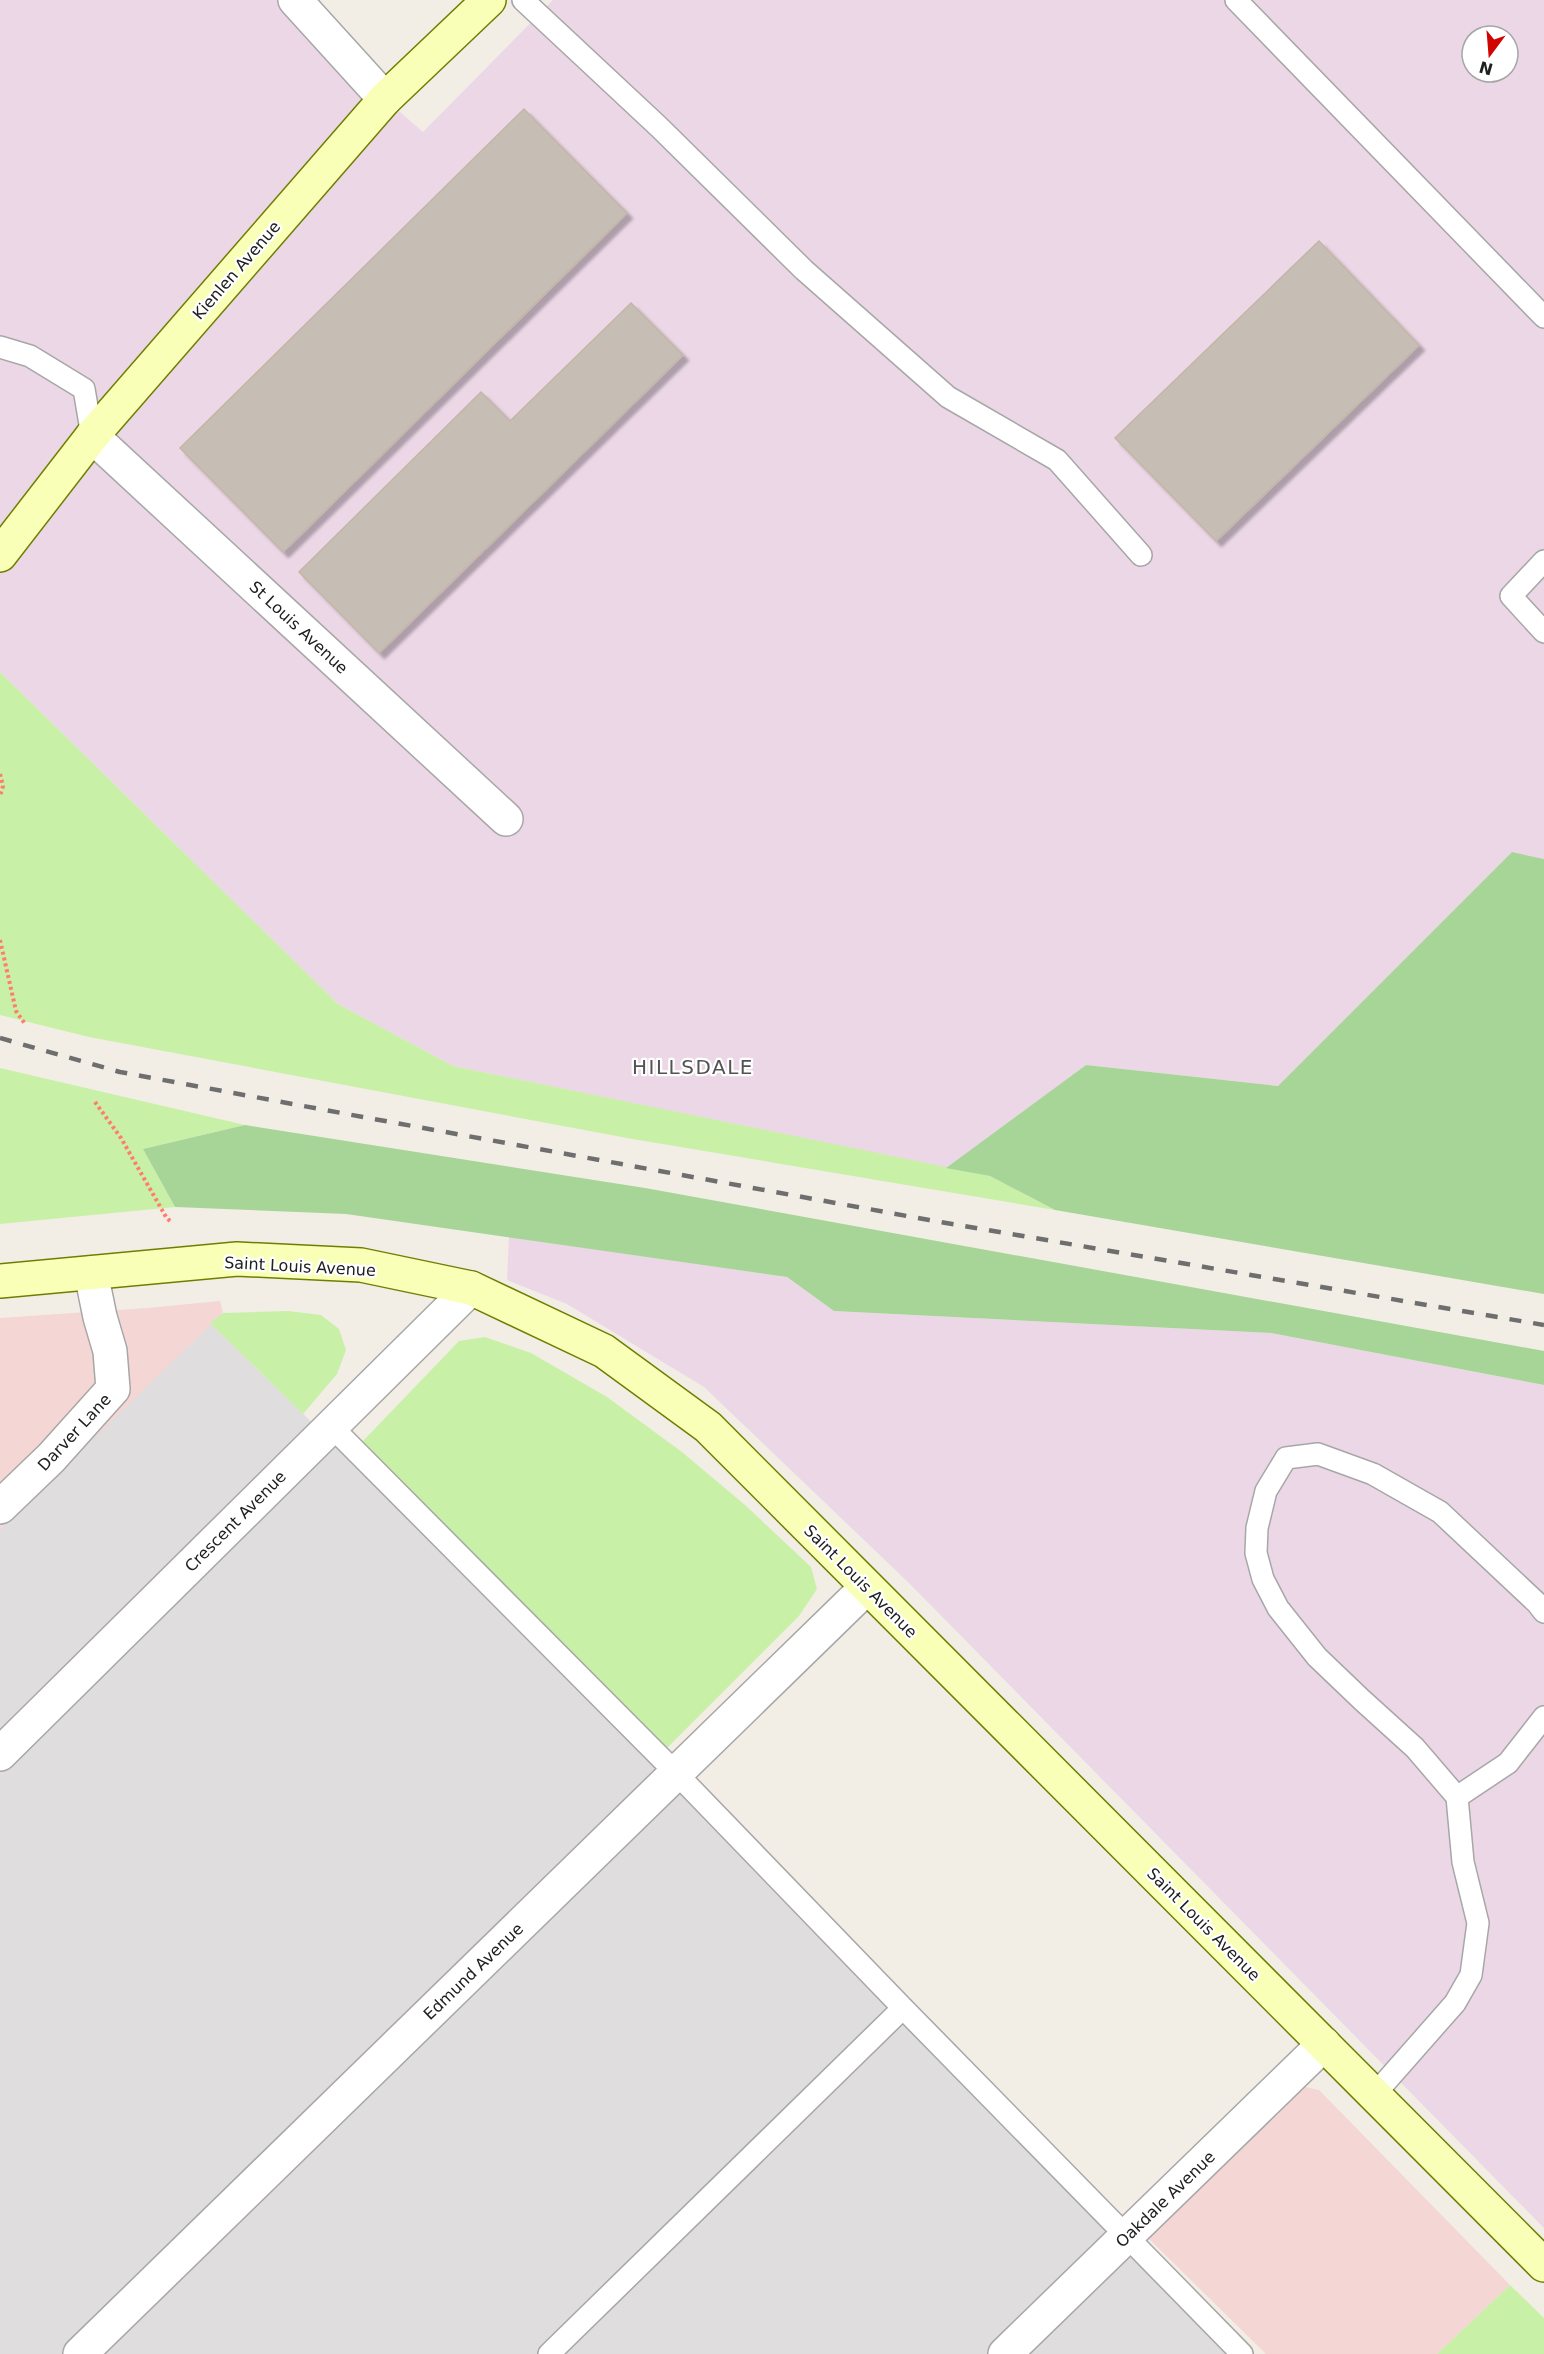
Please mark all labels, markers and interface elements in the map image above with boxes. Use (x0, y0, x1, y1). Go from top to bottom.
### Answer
north arrow (1460, 24, 1520, 84)
text: N (1477, 57, 1495, 79)
street label: Kienlen Avenue (189, 217, 284, 323)
street label: St Louis Avenue (246, 577, 352, 678)
district label: HILLSDALE (632, 1055, 754, 1079)
street label: Saint Louis Avenue (224, 1253, 376, 1280)
street label: Darver Lane (34, 1390, 115, 1475)
street label: Crescent Avenue (181, 1467, 290, 1576)
street label: Saint Louis Avenue (800, 1521, 921, 1642)
street label: Saint Louis Avenue (1143, 1864, 1264, 1985)
street label: Edmund Avenue (420, 1919, 527, 2024)
street label: Oakdale Avenue (1112, 2147, 1219, 2252)

